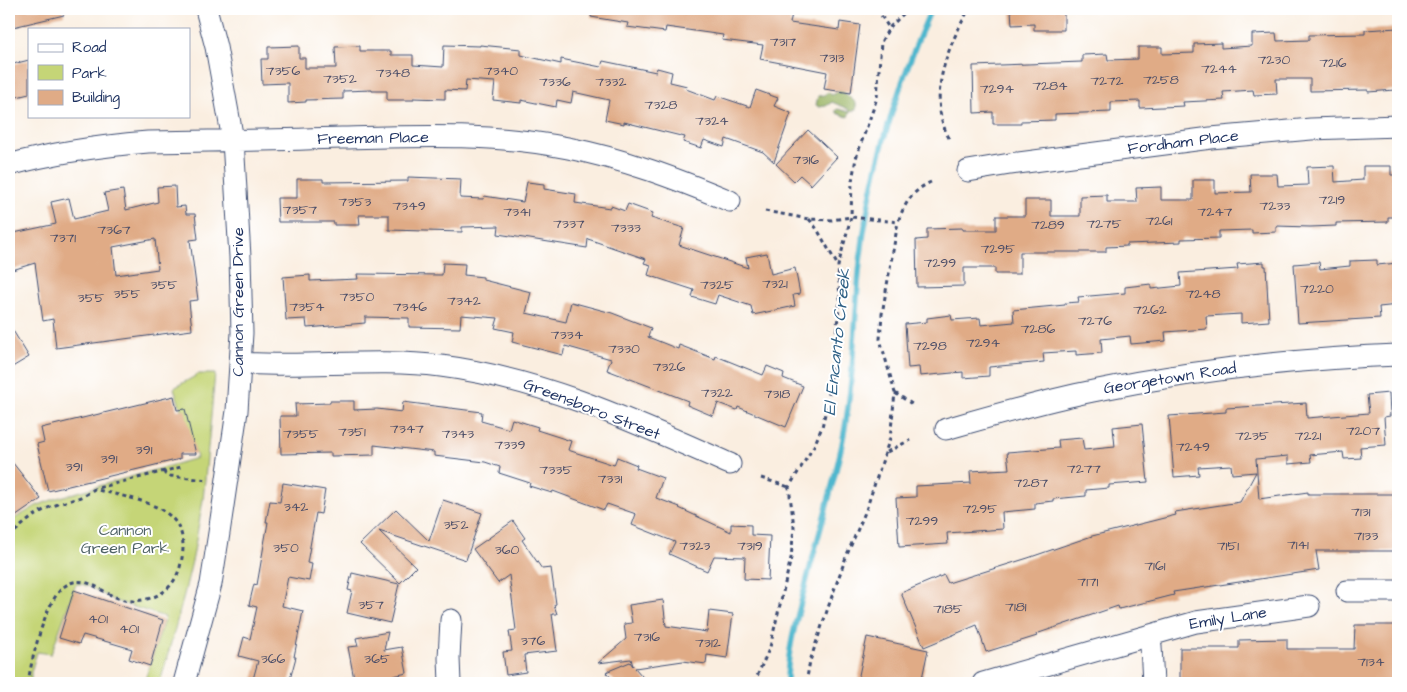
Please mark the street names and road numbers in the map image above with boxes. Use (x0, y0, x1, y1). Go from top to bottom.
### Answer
street label: Fordham Place (1126, 124, 1240, 160)
street label: Freeman Place (317, 126, 429, 150)
street label: Cannon Green Drive (227, 227, 249, 377)
street label: Georgetown Road (1102, 357, 1238, 400)
street label: Greensboro Street (520, 373, 664, 445)
street label: Emily Lane (1188, 601, 1269, 636)

